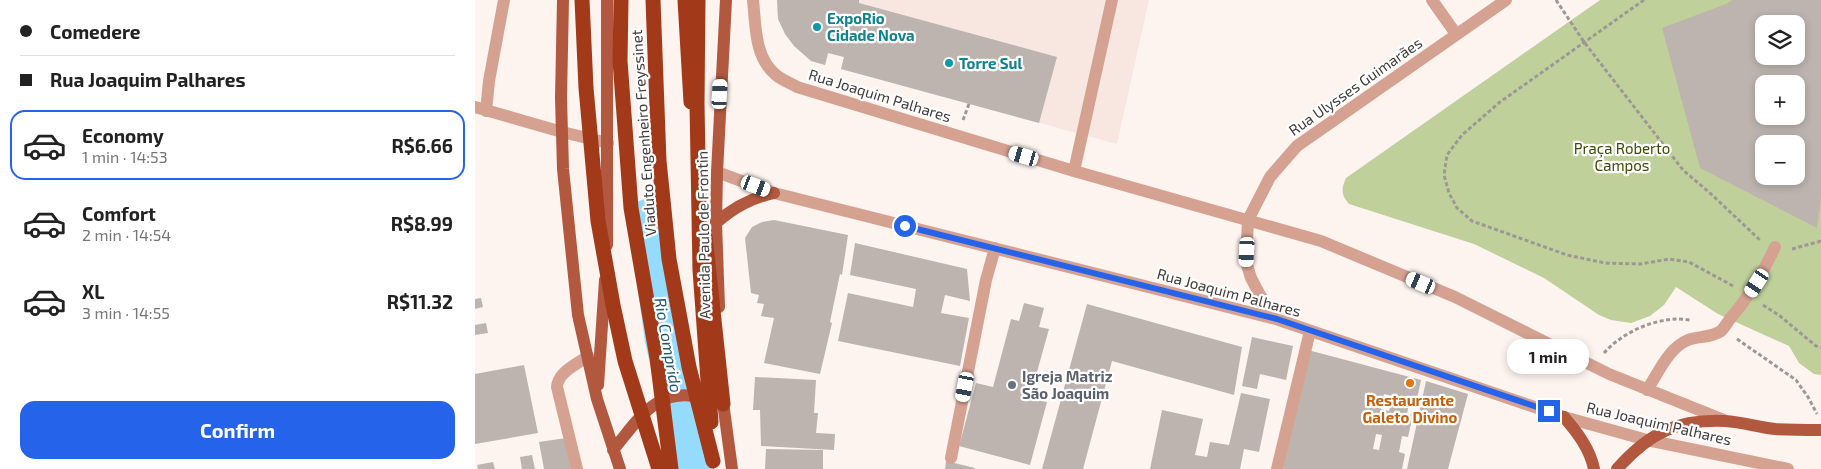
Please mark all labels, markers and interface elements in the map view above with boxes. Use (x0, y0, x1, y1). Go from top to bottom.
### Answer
place label: ExpoRio Cidade Nova (827, 9, 915, 44)
map controls (1755, 15, 1805, 185)
button: layers (1755, 15, 1805, 65)
text: Comedere (50, 20, 141, 43)
marker: ExpoRio Cidade Nova (811, 21, 823, 33)
street label: Viaduto Engenheiro Freyssinet (627, 29, 659, 237)
street label: Rua Ulysses Guimarães (1285, 33, 1425, 139)
place label: Torre Sul (959, 54, 1022, 72)
marker: Torre Sul (943, 57, 955, 69)
street label: Rua Joaquim Palhares (807, 65, 953, 125)
text: Rua Joaquim Palhares (50, 68, 246, 91)
button: + (1755, 75, 1805, 125)
car (711, 79, 728, 109)
icon: car (22, 123, 67, 168)
text: Economy (82, 124, 164, 147)
text: R$6.66 (391, 134, 453, 157)
button: − (1755, 135, 1805, 185)
park label: Praça Roberto Campos (1574, 139, 1670, 174)
car (1007, 145, 1040, 167)
text: 1 min · 14:53 (82, 147, 168, 166)
street label: Avenida Paulo de Frontin (693, 151, 713, 319)
car (739, 174, 772, 198)
icon: car (22, 201, 67, 246)
text: Comfort (82, 202, 156, 225)
text: R$8.99 (391, 212, 453, 235)
route start (894, 215, 916, 237)
text: 2 min · 14:54 (82, 225, 171, 244)
car (1238, 237, 1255, 267)
street label: Rua Joaquim Palhares (1155, 264, 1303, 320)
car (1742, 266, 1771, 300)
car (1404, 270, 1437, 296)
icon: car (22, 279, 67, 324)
text: XL (82, 280, 104, 303)
text: R$11.32 (387, 290, 453, 313)
water label: Rio Comprido (651, 296, 687, 394)
text: 3 min · 14:55 (82, 303, 170, 322)
callout: 1 min (1508, 338, 1590, 374)
text: 1 min (1529, 347, 1567, 366)
place label: Igreja Matriz São Joaquim (1022, 367, 1113, 402)
car (954, 371, 975, 403)
marker: Restaurante Galeto Divino (1404, 377, 1416, 389)
marker: Igreja Matriz São Joaquim (1006, 379, 1018, 391)
place label: Restaurante Galeto Divino (1363, 391, 1458, 426)
street label: Rua Joaquim Palhares (1585, 398, 1733, 448)
route end (1538, 400, 1560, 422)
button: Confirm (20, 401, 455, 459)

